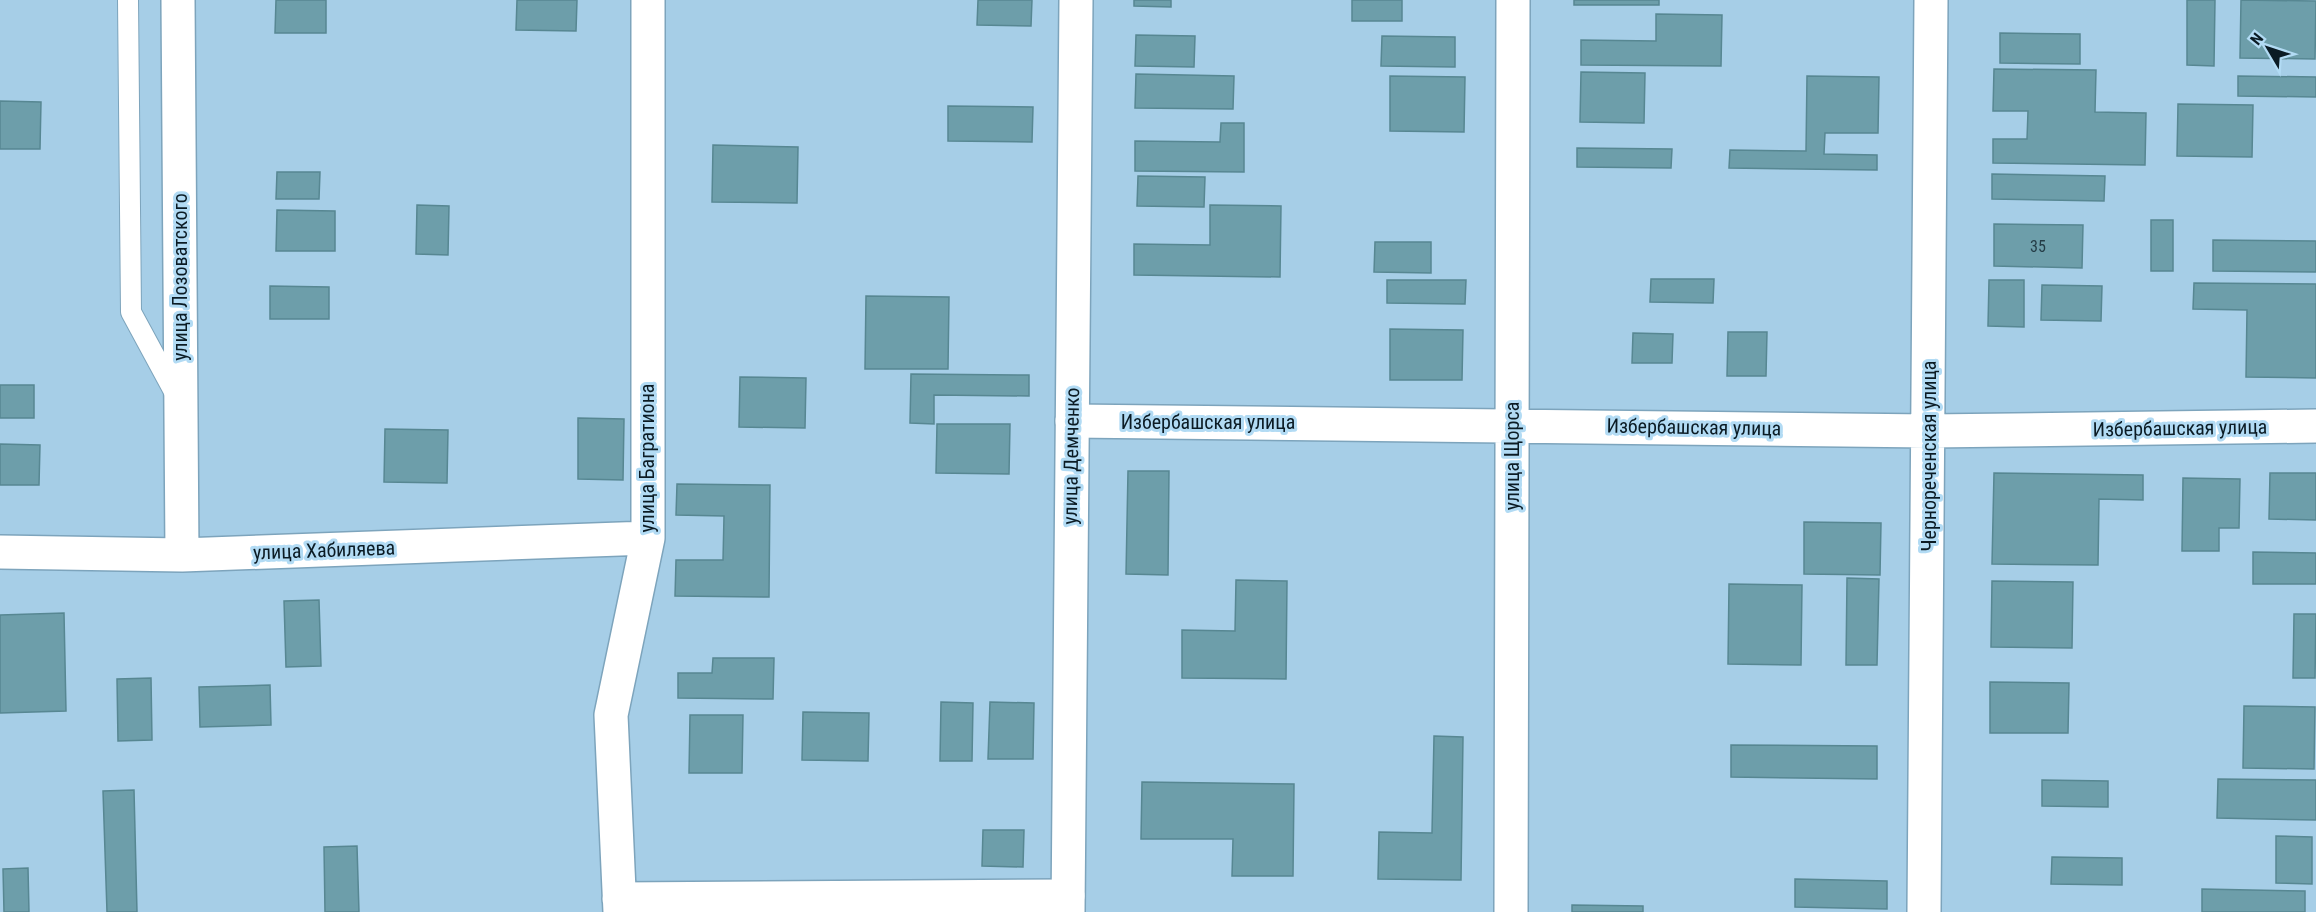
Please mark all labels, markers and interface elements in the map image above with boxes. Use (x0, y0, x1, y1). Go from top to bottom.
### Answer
north arrow (2238, 18, 2298, 78)
text: N (2246, 29, 2267, 49)
street label: улица Лозоватского (168, 193, 192, 361)
house number: 35 (2030, 237, 2046, 256)
street label: Чернореченская улица (1917, 361, 1941, 551)
street label: улица Багратиона (635, 384, 659, 532)
street label: улица Демченко (1058, 387, 1084, 525)
street label: улица Щорса (1500, 402, 1524, 510)
street label: Избербашская улица (1121, 410, 1295, 434)
street label: Избербашская улица (1606, 413, 1782, 441)
street label: Избербашская улица (2092, 414, 2268, 442)
street label: улица Хабиляева (253, 536, 395, 564)

